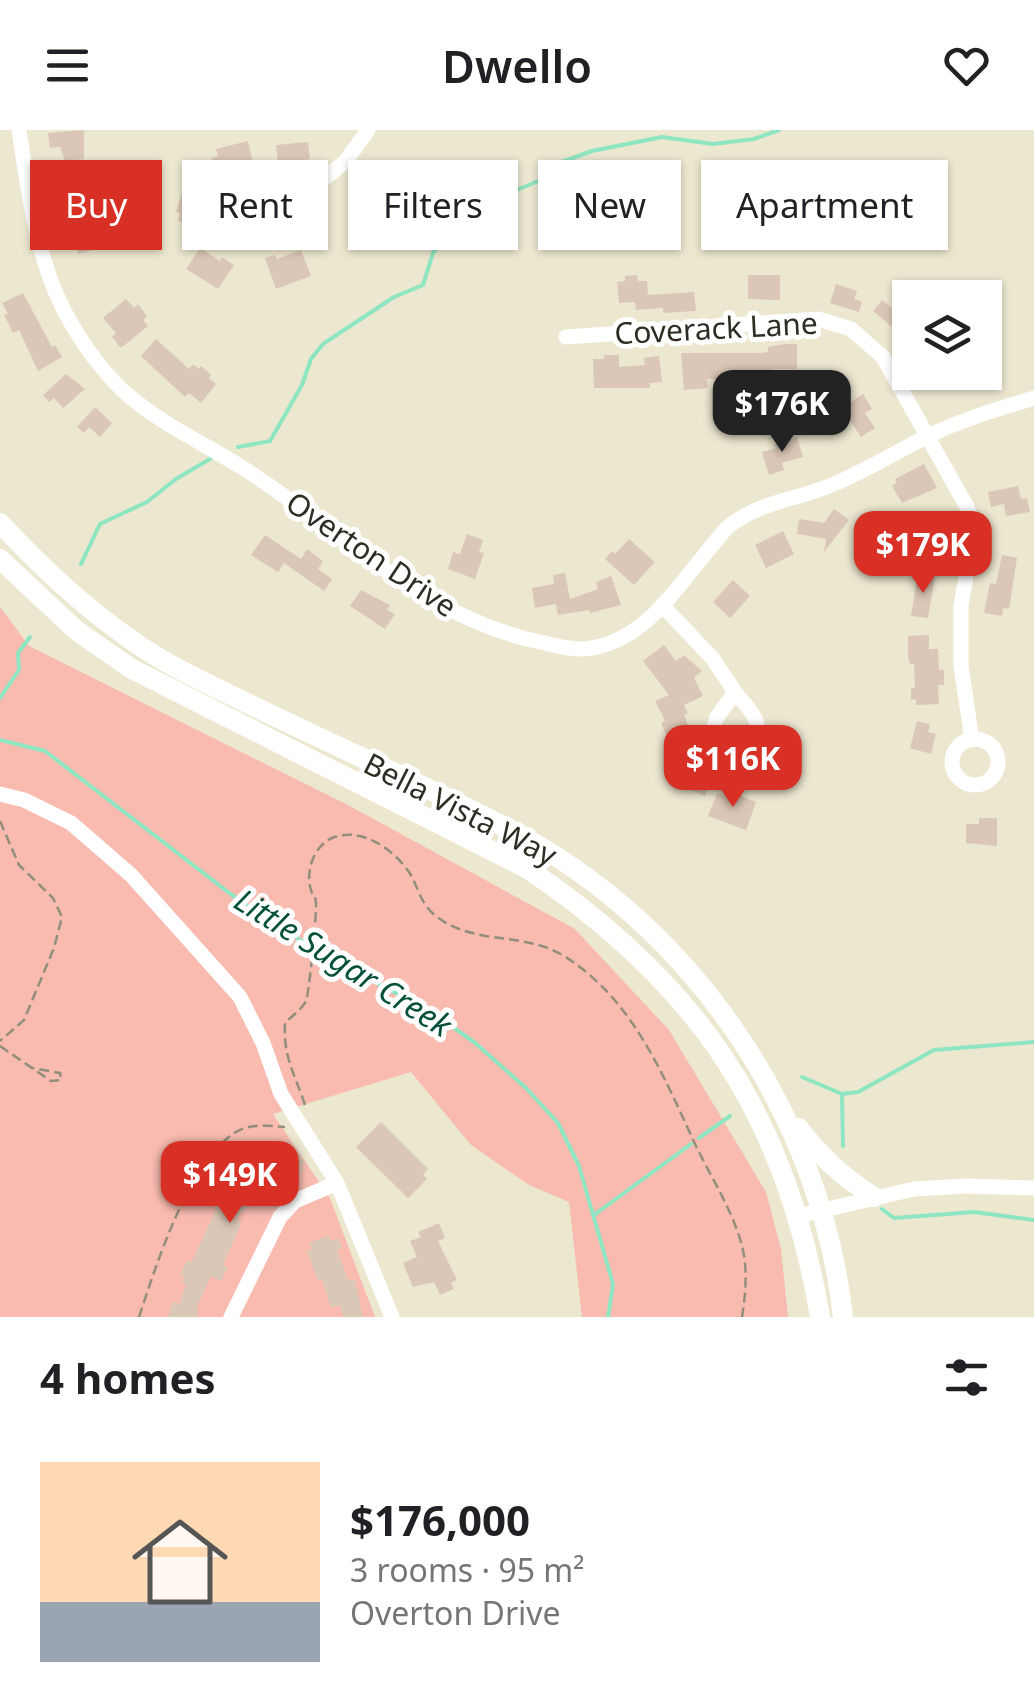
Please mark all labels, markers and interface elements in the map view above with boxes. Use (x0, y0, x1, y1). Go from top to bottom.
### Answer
text: Dwello (442, 35, 592, 96)
icon: menu (40, 38, 95, 93)
icon: heart (939, 38, 994, 93)
chip: Buy (30, 160, 162, 250)
chip: Rent (182, 160, 328, 250)
chip: Filters (348, 160, 518, 250)
chip: New (538, 160, 681, 250)
chip: Apartment (701, 160, 948, 250)
map controls (892, 280, 1002, 390)
button: layers (892, 280, 1002, 390)
street label: Coverack Lane (613, 302, 819, 353)
pin: $176K (712, 370, 852, 455)
text: $176K (735, 381, 829, 424)
street label: Overton Drive (279, 482, 465, 626)
pin: $179K (853, 511, 993, 596)
text: $179K (876, 522, 970, 565)
pin: $116K (663, 725, 803, 810)
text: $116K (686, 736, 780, 779)
street label: Bella Vista Way (357, 742, 565, 875)
water label: Little Sugar Creek (227, 878, 462, 1046)
pin: $149K (160, 1141, 300, 1226)
text: $149K (183, 1152, 277, 1195)
text: 4 homes (40, 1349, 216, 1406)
icon: filters (939, 1350, 994, 1405)
text: $176,000 (350, 1491, 530, 1548)
icon: home (120, 1502, 240, 1622)
text: 3 rooms · 95 m² (350, 1548, 584, 1591)
text: Overton Drive (350, 1591, 561, 1634)

